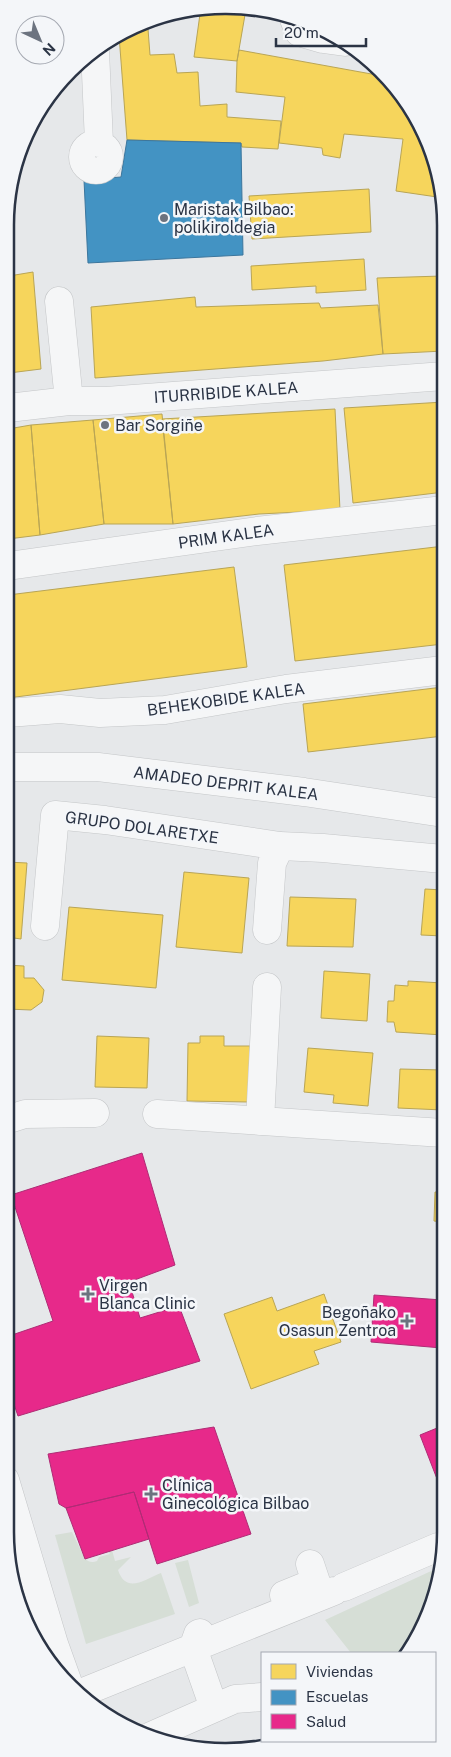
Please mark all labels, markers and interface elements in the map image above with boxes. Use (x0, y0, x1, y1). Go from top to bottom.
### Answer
north arrow (15, 15, 65, 65)
scale bar (276, 15, 366, 47)
text: 20 m (284, 24, 319, 41)
text: N (40, 40, 59, 59)
place label: Maristak Bilbao: polikiroldegia (174, 200, 294, 237)
marker: Maristak Bilbao: polikiroldegia (158, 212, 170, 224)
street label: ITURRIBIDE KALEA (153, 378, 299, 407)
place label: Bar Sorgiñe (115, 416, 203, 435)
marker: Bar Sorgiñe (99, 419, 111, 431)
street label: PRIM KALEA (177, 520, 275, 553)
street label: BEHEKOBIDE KALEA (146, 679, 306, 720)
street label: AMADEO DEPRIT KALEA (132, 763, 320, 804)
street label: GRUPO DOLARETXE (64, 807, 220, 848)
place label: Virgen Blanca Clinic (99, 1276, 196, 1313)
marker: Virgen Blanca Clinic (81, 1287, 95, 1301)
place label: Begoñako Osasun Zentroa (279, 1303, 396, 1340)
marker: Begoñako Osasun Zentroa (400, 1314, 414, 1328)
place label: Clínica Ginecológica Bilbao (162, 1476, 309, 1513)
marker: Clínica Ginecológica Bilbao (144, 1487, 158, 1501)
legend (261, 1652, 436, 1742)
text: Viviendas (306, 1663, 373, 1680)
text: Escuelas (306, 1688, 368, 1705)
text: Salud (306, 1713, 346, 1730)

